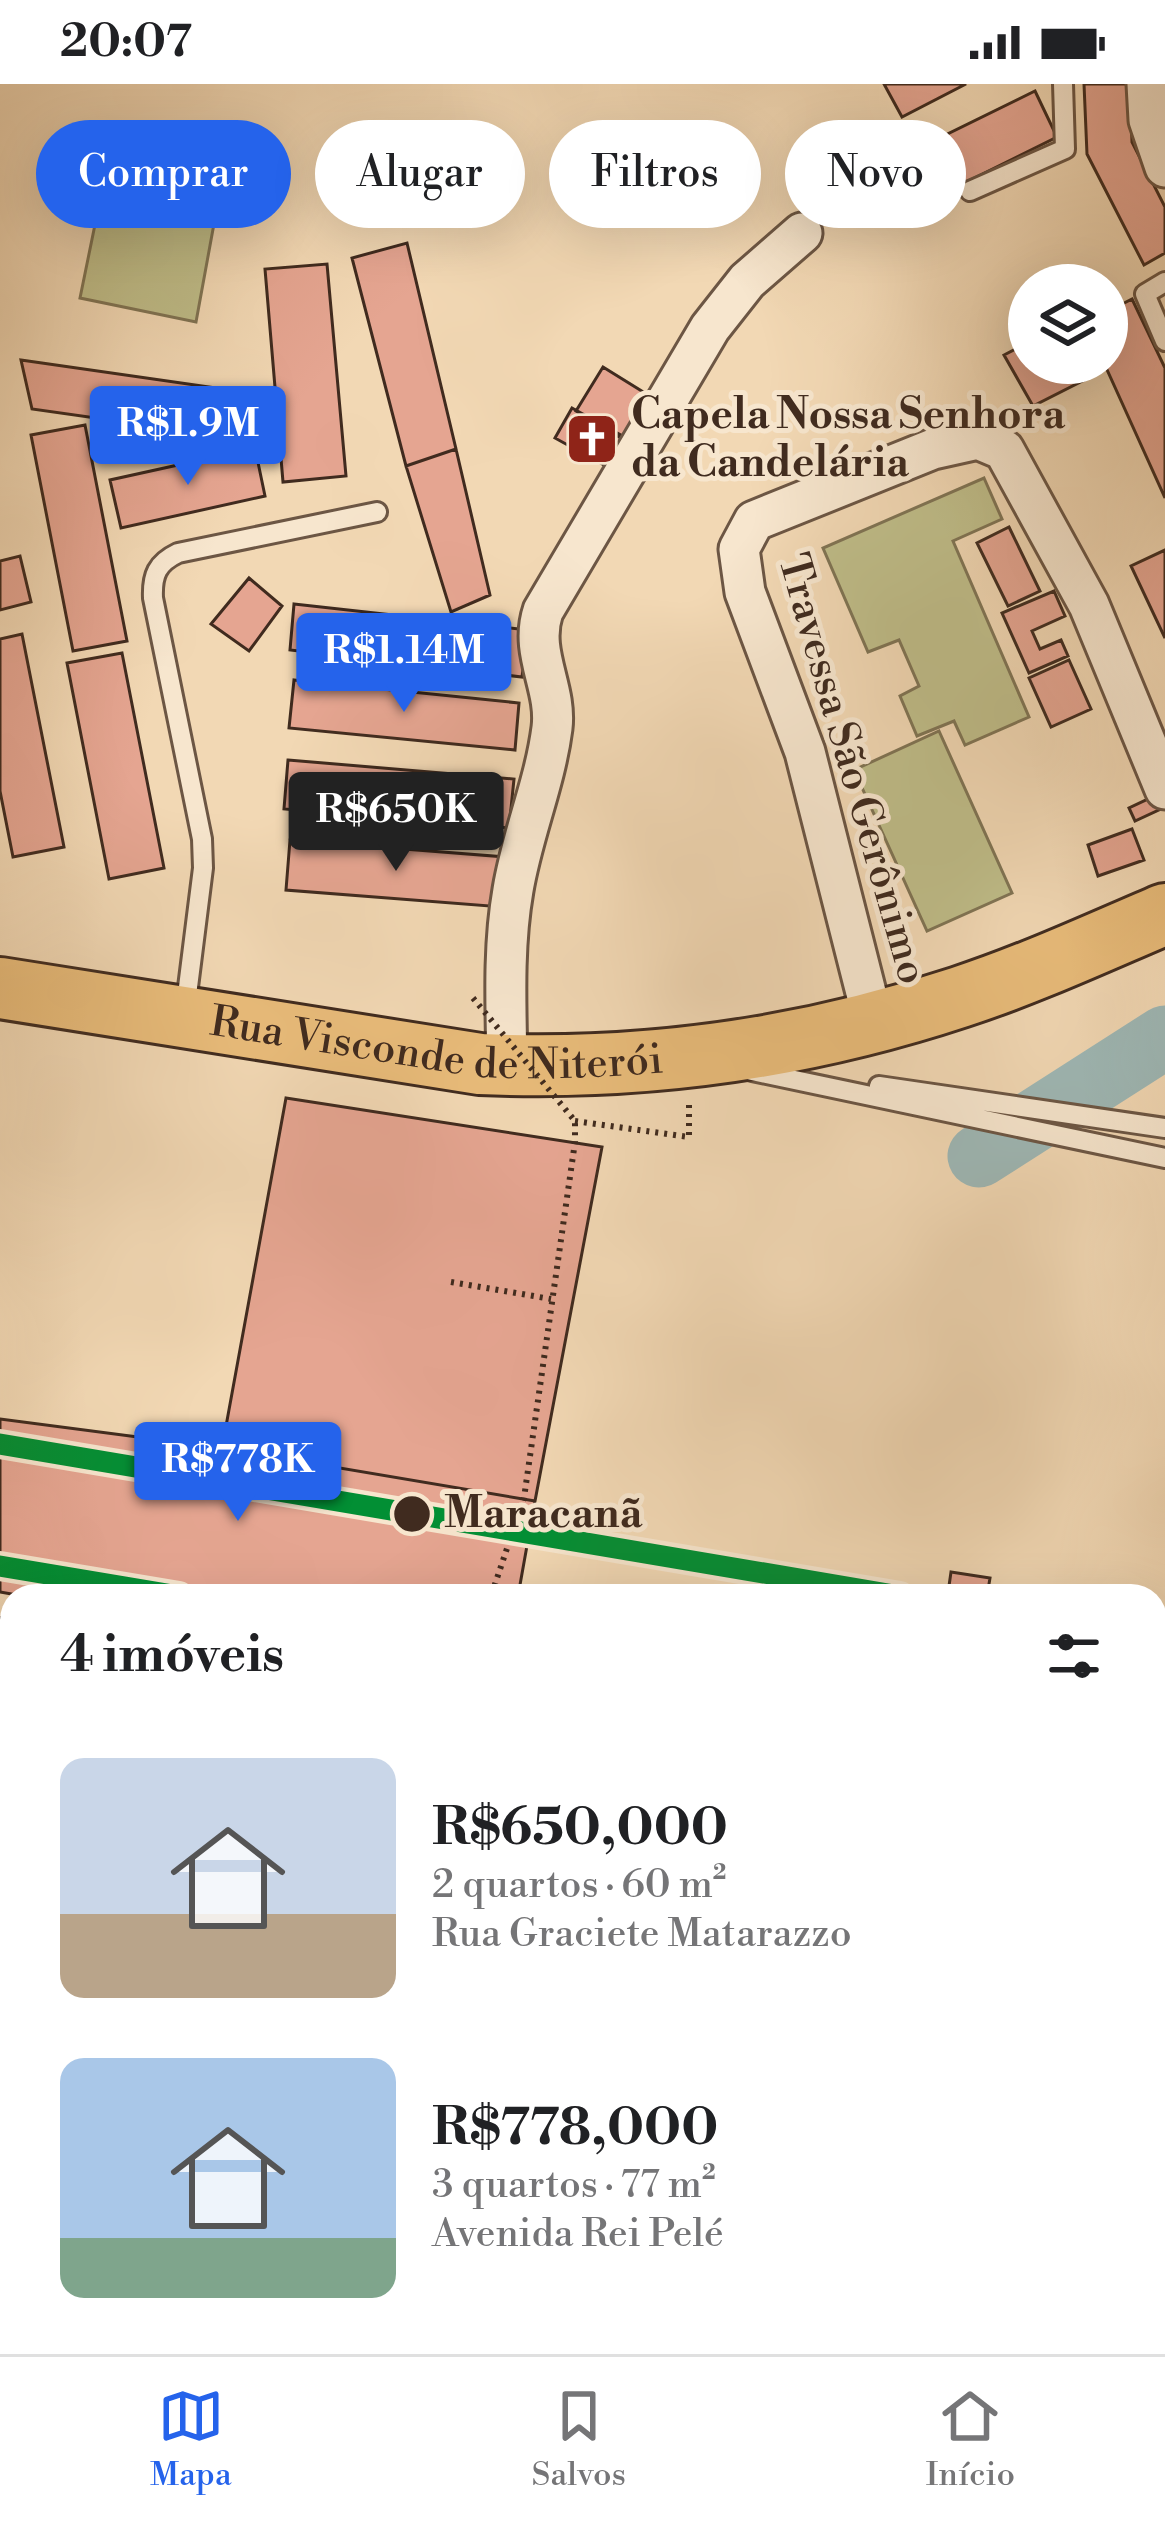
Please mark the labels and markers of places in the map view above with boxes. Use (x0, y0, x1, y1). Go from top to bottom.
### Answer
pin: R$1.9M (90, 386, 286, 488)
place label: Capela Nossa Senhora da Candelária (631, 389, 1066, 490)
church icon: Capela Nossa Senhora da Candelária (564, 411, 620, 467)
pin: R$1.14M (293, 613, 515, 715)
pin: R$650K (298, 772, 494, 874)
pin: R$778K (140, 1422, 336, 1524)
place label: Maracanã (444, 1488, 643, 1541)
marker: Maracanã (391, 1493, 433, 1535)

